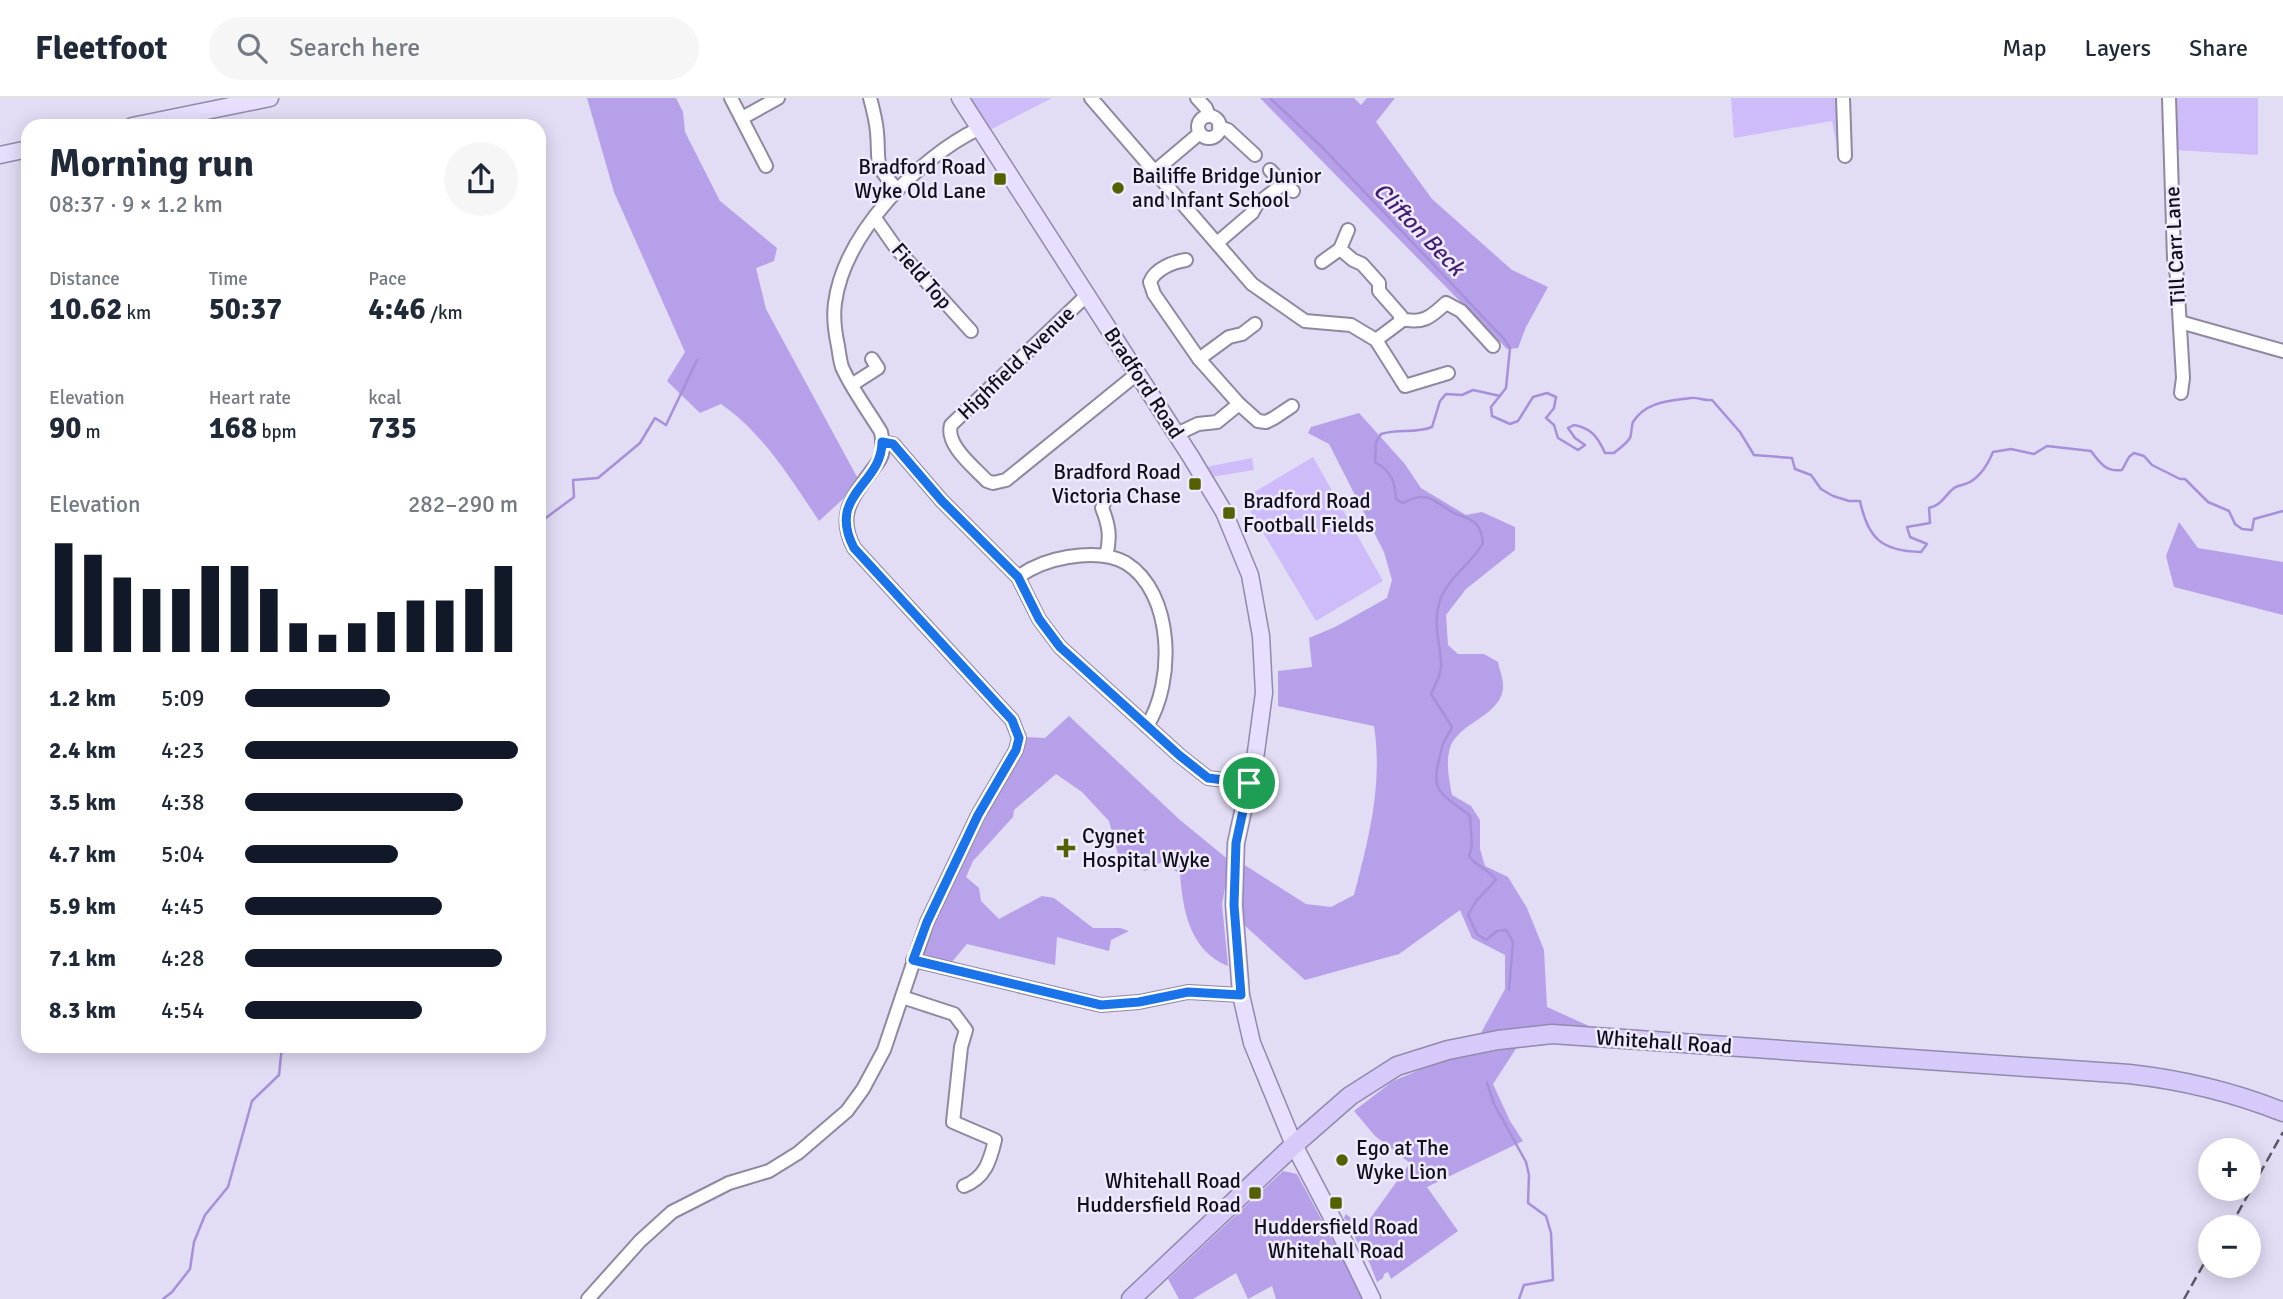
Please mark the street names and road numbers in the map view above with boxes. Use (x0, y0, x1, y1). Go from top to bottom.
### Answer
street label: Till Carr Lane (2159, 186, 2191, 306)
street label: Field Top (886, 237, 958, 315)
street label: Highfield Avenue (952, 301, 1080, 425)
street label: Bradford Road (1098, 322, 1190, 444)
street label: Whitehall Road (1595, 1024, 1733, 1060)

